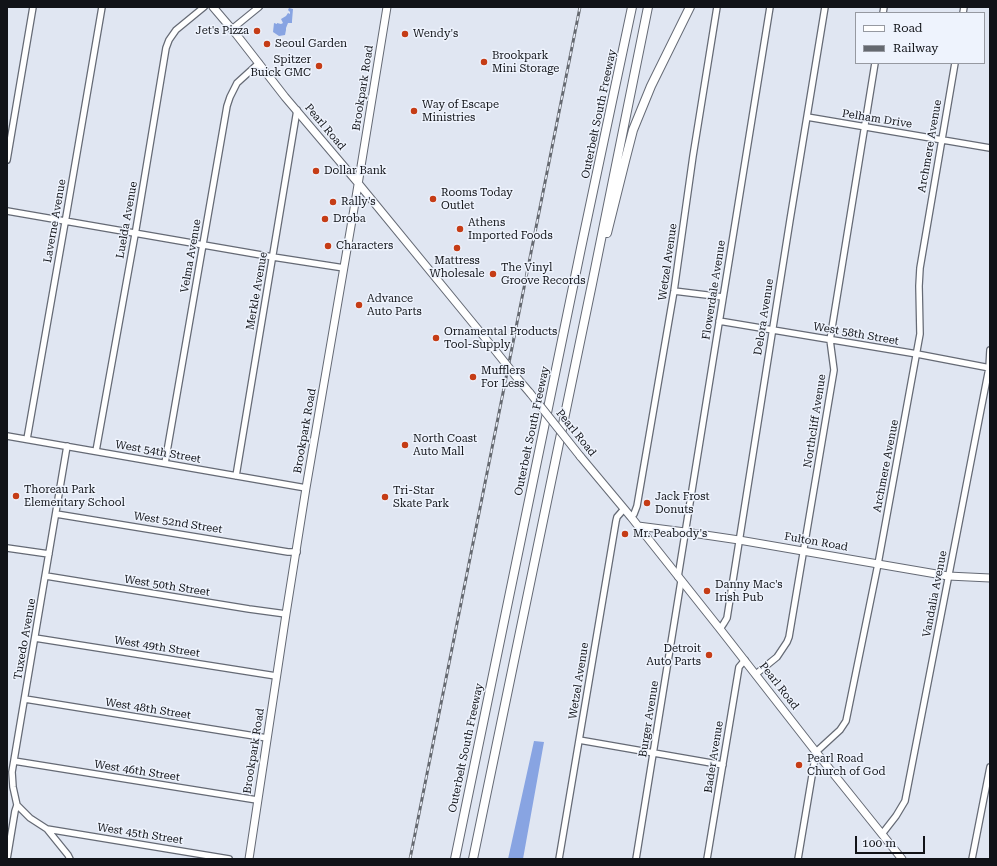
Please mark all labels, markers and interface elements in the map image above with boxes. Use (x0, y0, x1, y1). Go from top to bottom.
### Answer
legend (855, 12, 985, 64)
text: Road (893, 21, 922, 35)
place label: Jet's Pizza (196, 24, 249, 38)
marker: Jet's Pizza (252, 26, 262, 36)
place label: Wendy's (413, 27, 458, 41)
marker: Wendy's (400, 29, 410, 39)
place label: Seoul Garden (275, 37, 347, 51)
marker: Seoul Garden (262, 39, 272, 49)
text: Railway (893, 41, 938, 55)
street label: Brookpark Road (350, 44, 376, 132)
street label: Outerbelt South Freeway (579, 48, 619, 180)
place label: Brookpark Mini Storage (492, 49, 559, 75)
place label: Spitzer Buick GMC (251, 53, 311, 79)
marker: Brookpark Mini Storage (479, 57, 489, 67)
marker: Spitzer Buick GMC (314, 61, 324, 71)
place label: Way of Escape Ministries (422, 98, 499, 124)
street label: Archmere Avenue (915, 99, 945, 193)
street label: Pearl Road (302, 101, 348, 153)
marker: Way of Escape Ministries (409, 106, 419, 116)
street label: Pelham Drive (841, 107, 913, 131)
place label: Dollar Bank (324, 164, 387, 178)
marker: Dollar Bank (311, 166, 321, 176)
street label: Laverne Avenue (41, 178, 69, 264)
street label: Luelda Avenue (114, 180, 140, 260)
place label: Rooms Today Outlet (441, 186, 513, 212)
marker: Rooms Today Outlet (428, 194, 438, 204)
place label: Rally's (341, 195, 376, 209)
marker: Rally's (328, 197, 338, 207)
place label: Droba (333, 212, 366, 226)
marker: Droba (320, 214, 330, 224)
place label: Athens Imported Foods (468, 216, 553, 242)
street label: Velma Avenue (178, 218, 204, 294)
street label: Wetzel Avenue (656, 223, 680, 301)
marker: Athens Imported Foods (455, 224, 465, 234)
place label: Characters (336, 239, 393, 253)
street label: Flowerdale Avenue (700, 239, 728, 341)
marker: Characters (323, 241, 333, 251)
marker: Mattress Wholesale (452, 243, 462, 253)
street label: Merkle Avenue (244, 251, 270, 331)
place label: Mattress Wholesale (429, 254, 485, 280)
place label: The Vinyl Groove Records (501, 261, 585, 287)
marker: The Vinyl Groove Records (488, 269, 498, 279)
street label: Delora Avenue (751, 278, 777, 356)
place label: Advance Auto Parts (367, 292, 422, 318)
marker: Advance Auto Parts (354, 300, 364, 310)
street label: West 58th Street (812, 320, 900, 348)
place label: Ornamental Products Tool-Supply (444, 325, 557, 351)
marker: Ornamental Products Tool-Supply (431, 333, 441, 343)
place label: Mufflers For Less (481, 364, 525, 390)
street label: Outerbelt South Freeway (512, 365, 552, 497)
marker: Mufflers For Less (468, 372, 478, 382)
street label: Northcliff Avenue (801, 373, 829, 469)
street label: Brookpark Road (291, 387, 319, 475)
street label: Pearl Road (553, 407, 599, 459)
street label: Archmere Avenue (871, 419, 901, 513)
place label: North Coast Auto Mall (413, 432, 477, 458)
street label: West 54th Street (114, 438, 202, 466)
marker: North Coast Auto Mall (400, 440, 410, 450)
place label: Thoreau Park Elementary School (24, 483, 125, 509)
place label: Tri-Star Skate Park (393, 484, 449, 510)
place label: Jack Frost Donuts (655, 490, 710, 516)
marker: Thoreau Park Elementary School (11, 491, 21, 501)
marker: Tri-Star Skate Park (380, 492, 390, 502)
marker: Jack Frost Donuts (642, 498, 652, 508)
street label: West 52nd Street (133, 509, 223, 537)
place label: Mr. Peabody's (633, 527, 707, 541)
marker: Mr. Peabody's (620, 529, 630, 539)
street label: Fulton Road (783, 530, 849, 554)
street label: Vandalia Avenue (920, 549, 950, 639)
street label: West 50th Street (123, 573, 211, 599)
place label: Danny Mac's Irish Pub (715, 578, 783, 604)
marker: Danny Mac's Irish Pub (702, 586, 712, 596)
street label: Tuxedo Avenue (11, 597, 39, 681)
street label: West 49th Street (113, 634, 201, 660)
street label: Wetzel Avenue (566, 642, 592, 720)
place label: Detroit Auto Parts (646, 642, 701, 668)
marker: Detroit Auto Parts (704, 650, 714, 660)
street label: Pearl Road (756, 660, 802, 712)
street label: Burger Avenue (636, 680, 662, 758)
street label: Outerbelt South Freeway (446, 682, 486, 814)
street label: West 48th Street (104, 696, 192, 722)
street label: Brookpark Road (241, 707, 267, 795)
street label: Bader Avenue (702, 720, 726, 794)
place label: Pearl Road Church of God (807, 752, 885, 778)
street label: West 46th Street (93, 758, 181, 784)
marker: Pearl Road Church of God (794, 760, 804, 770)
street label: West 45th Street (96, 821, 184, 847)
scale bar (857, 828, 927, 854)
text: 100 m (862, 836, 896, 850)

